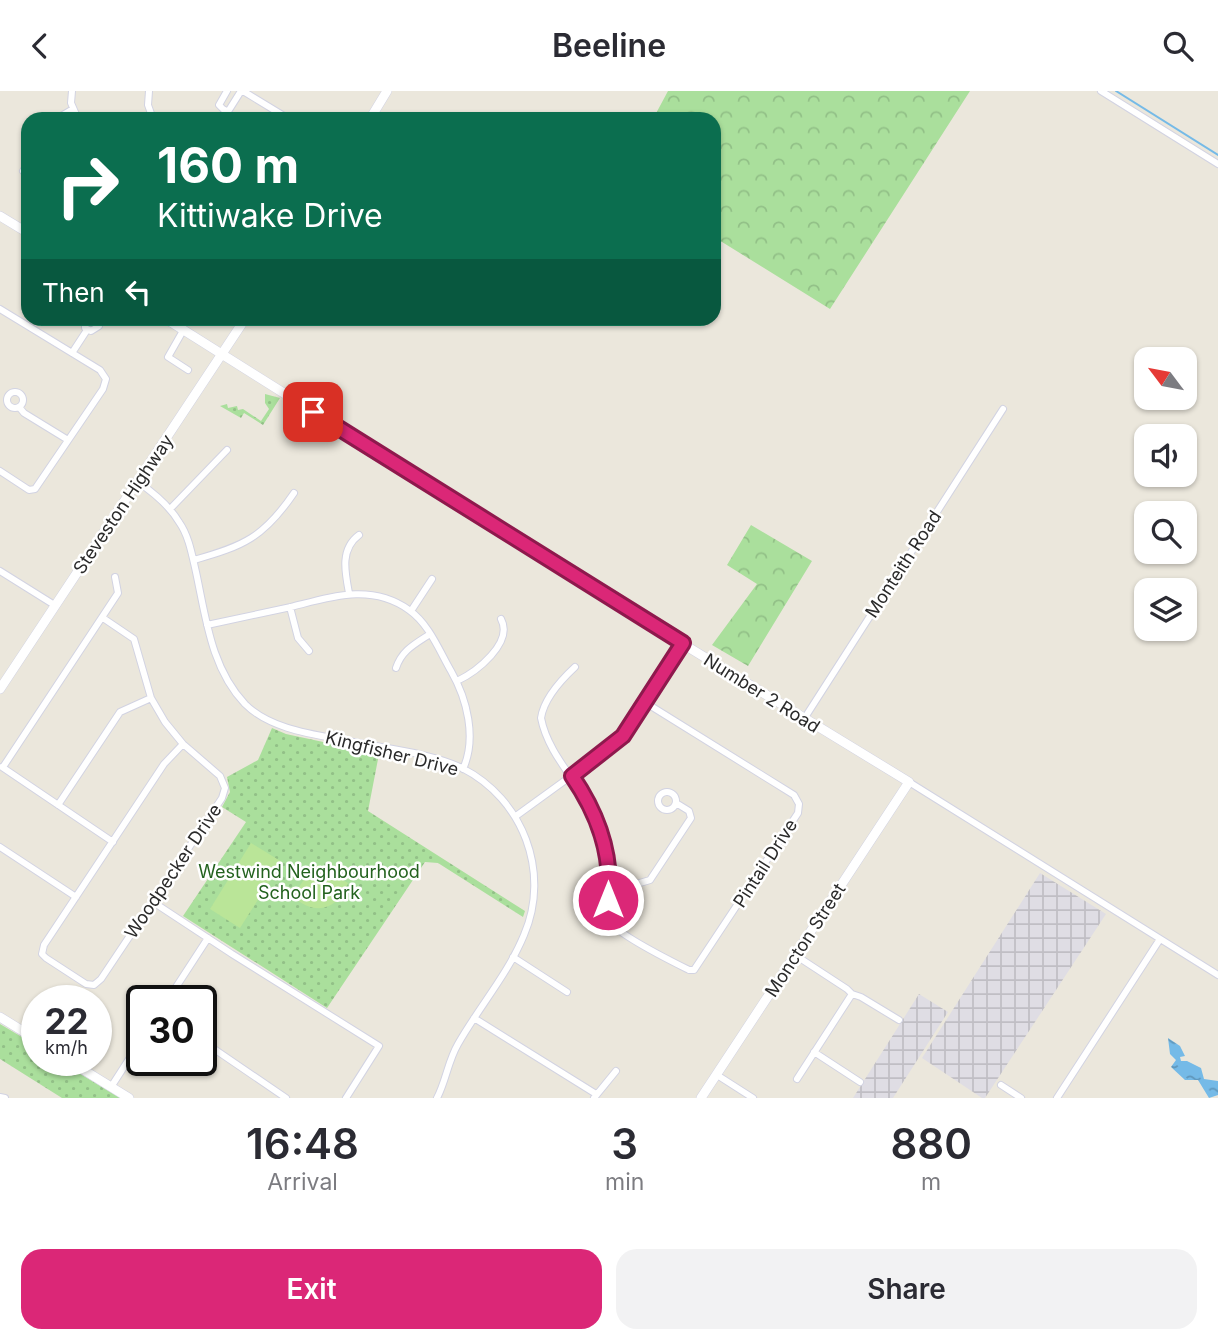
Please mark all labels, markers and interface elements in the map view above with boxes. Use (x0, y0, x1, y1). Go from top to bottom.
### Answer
text: Beeline (552, 26, 666, 65)
icon: back (21, 27, 59, 65)
icon: search (1159, 27, 1197, 65)
text: 160 m (157, 136, 299, 195)
icon: right (42, 140, 133, 231)
text: Kittiwake Drive (157, 196, 383, 235)
icon: left (119, 273, 157, 311)
text: Then (42, 277, 105, 308)
north arrow (1134, 347, 1197, 409)
map controls (1134, 347, 1197, 641)
pin (283, 382, 343, 442)
icon: arrive (294, 393, 332, 431)
button: sound (1134, 424, 1197, 487)
street label: Steveston Highway (69, 430, 177, 578)
button: search (1134, 501, 1197, 564)
street label: Monteith Road (861, 507, 945, 621)
button: layers (1134, 578, 1197, 641)
street label: Number 2 Road (700, 649, 824, 737)
street label: Kingfisher Drive (323, 726, 461, 780)
street label: Woodpecker Drive (120, 800, 226, 942)
street label: Pintail Drive (729, 815, 801, 911)
park label: Westwind Neighbourhood School Park (198, 861, 420, 903)
position arrow (571, 863, 645, 937)
street label: Moncton Street (761, 879, 850, 1001)
speed limit sign: 30 (126, 985, 217, 1076)
text: 22 (44, 1000, 89, 1042)
text: km/h (45, 1037, 88, 1058)
text: 16:48 (246, 1118, 359, 1169)
text: 3 (611, 1118, 638, 1169)
text: 880 (890, 1118, 972, 1169)
text: Arrival (267, 1168, 338, 1196)
text: min (605, 1168, 644, 1196)
text: m (921, 1168, 941, 1196)
button: Exit (21, 1249, 602, 1329)
button: Share (616, 1249, 1197, 1329)

